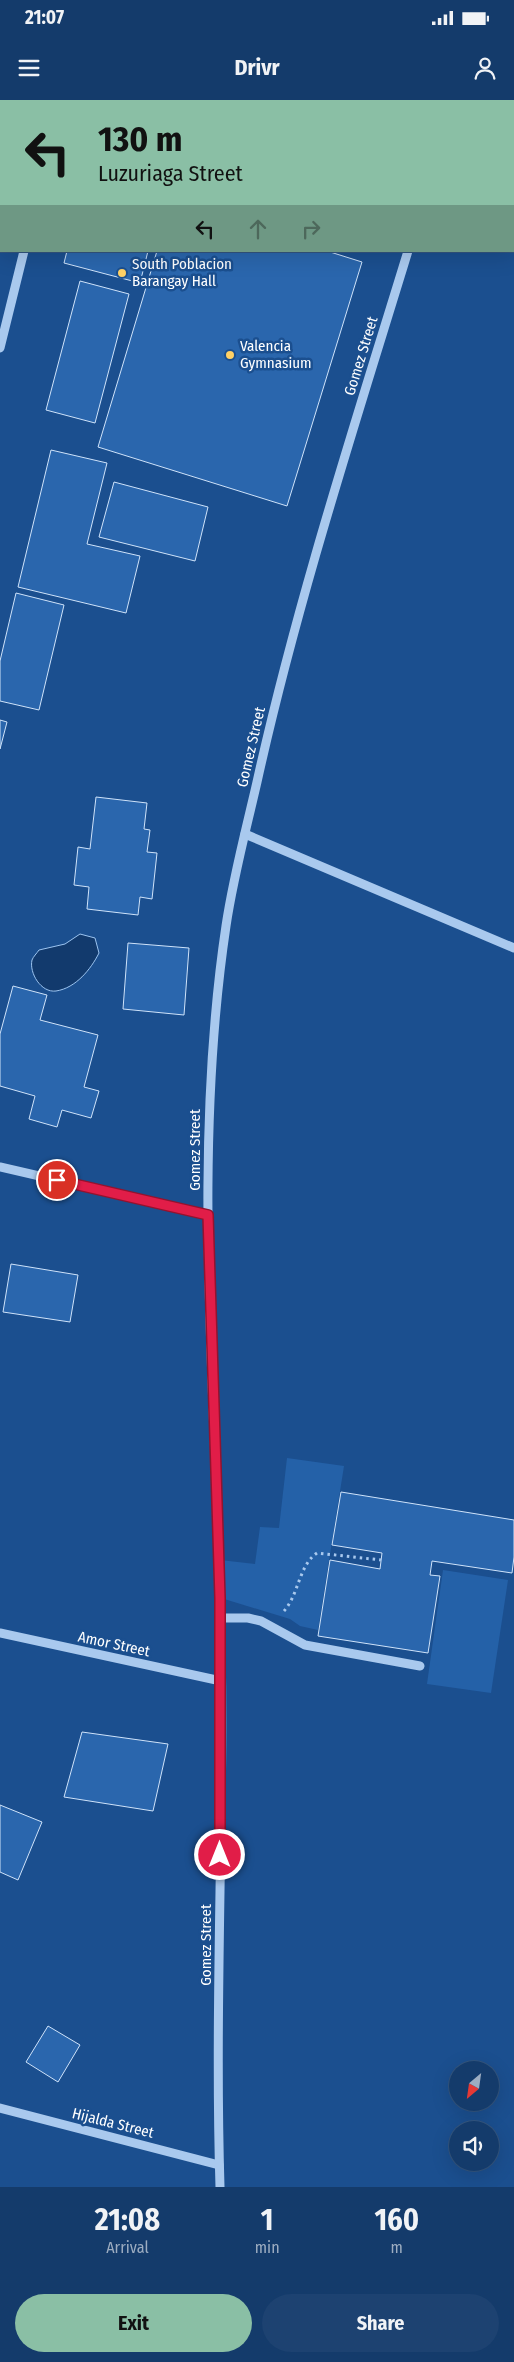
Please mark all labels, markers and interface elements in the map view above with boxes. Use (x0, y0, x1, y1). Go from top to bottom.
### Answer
text: 21:07 (25, 6, 64, 29)
icon: menu (15, 54, 43, 82)
text: Drivr (234, 54, 280, 81)
icon: person (471, 54, 499, 82)
text: 130 m (98, 118, 182, 160)
icon: left (15, 120, 80, 185)
text: Luzuriaga Street (98, 160, 243, 187)
icon: left (191, 215, 219, 243)
icon: ahead (244, 215, 272, 243)
icon: right (297, 215, 325, 243)
place label: South Poblacion Barangay Hall (132, 255, 232, 290)
marker: South Poblacion Barangay Hall (116, 267, 128, 279)
street label: Gomez Street (340, 314, 382, 398)
place label: Valencia Gymnasium (240, 337, 312, 372)
marker: Valencia Gymnasium (224, 349, 236, 361)
street label: Gomez Street (233, 705, 269, 789)
street label: Gomez Street (186, 1109, 204, 1191)
pin (36, 1159, 78, 1201)
icon: arrive (43, 1166, 71, 1194)
street label: Amor Street (76, 1628, 152, 1660)
position arrow (193, 1828, 245, 1880)
street label: Gomez Street (197, 1904, 215, 1986)
north arrow (449, 2061, 499, 2111)
map controls (449, 2061, 499, 2171)
street label: Hijalda Street (70, 2104, 156, 2142)
button: sound (449, 2121, 499, 2171)
text: 21:08 (95, 2202, 160, 2238)
text: 1 (261, 2202, 274, 2238)
text: 160 (374, 2202, 419, 2238)
text: Arrival (106, 2238, 149, 2257)
text: min (255, 2238, 280, 2257)
text: m (391, 2238, 403, 2257)
button: Exit (15, 2294, 252, 2352)
button: Share (262, 2294, 499, 2352)

